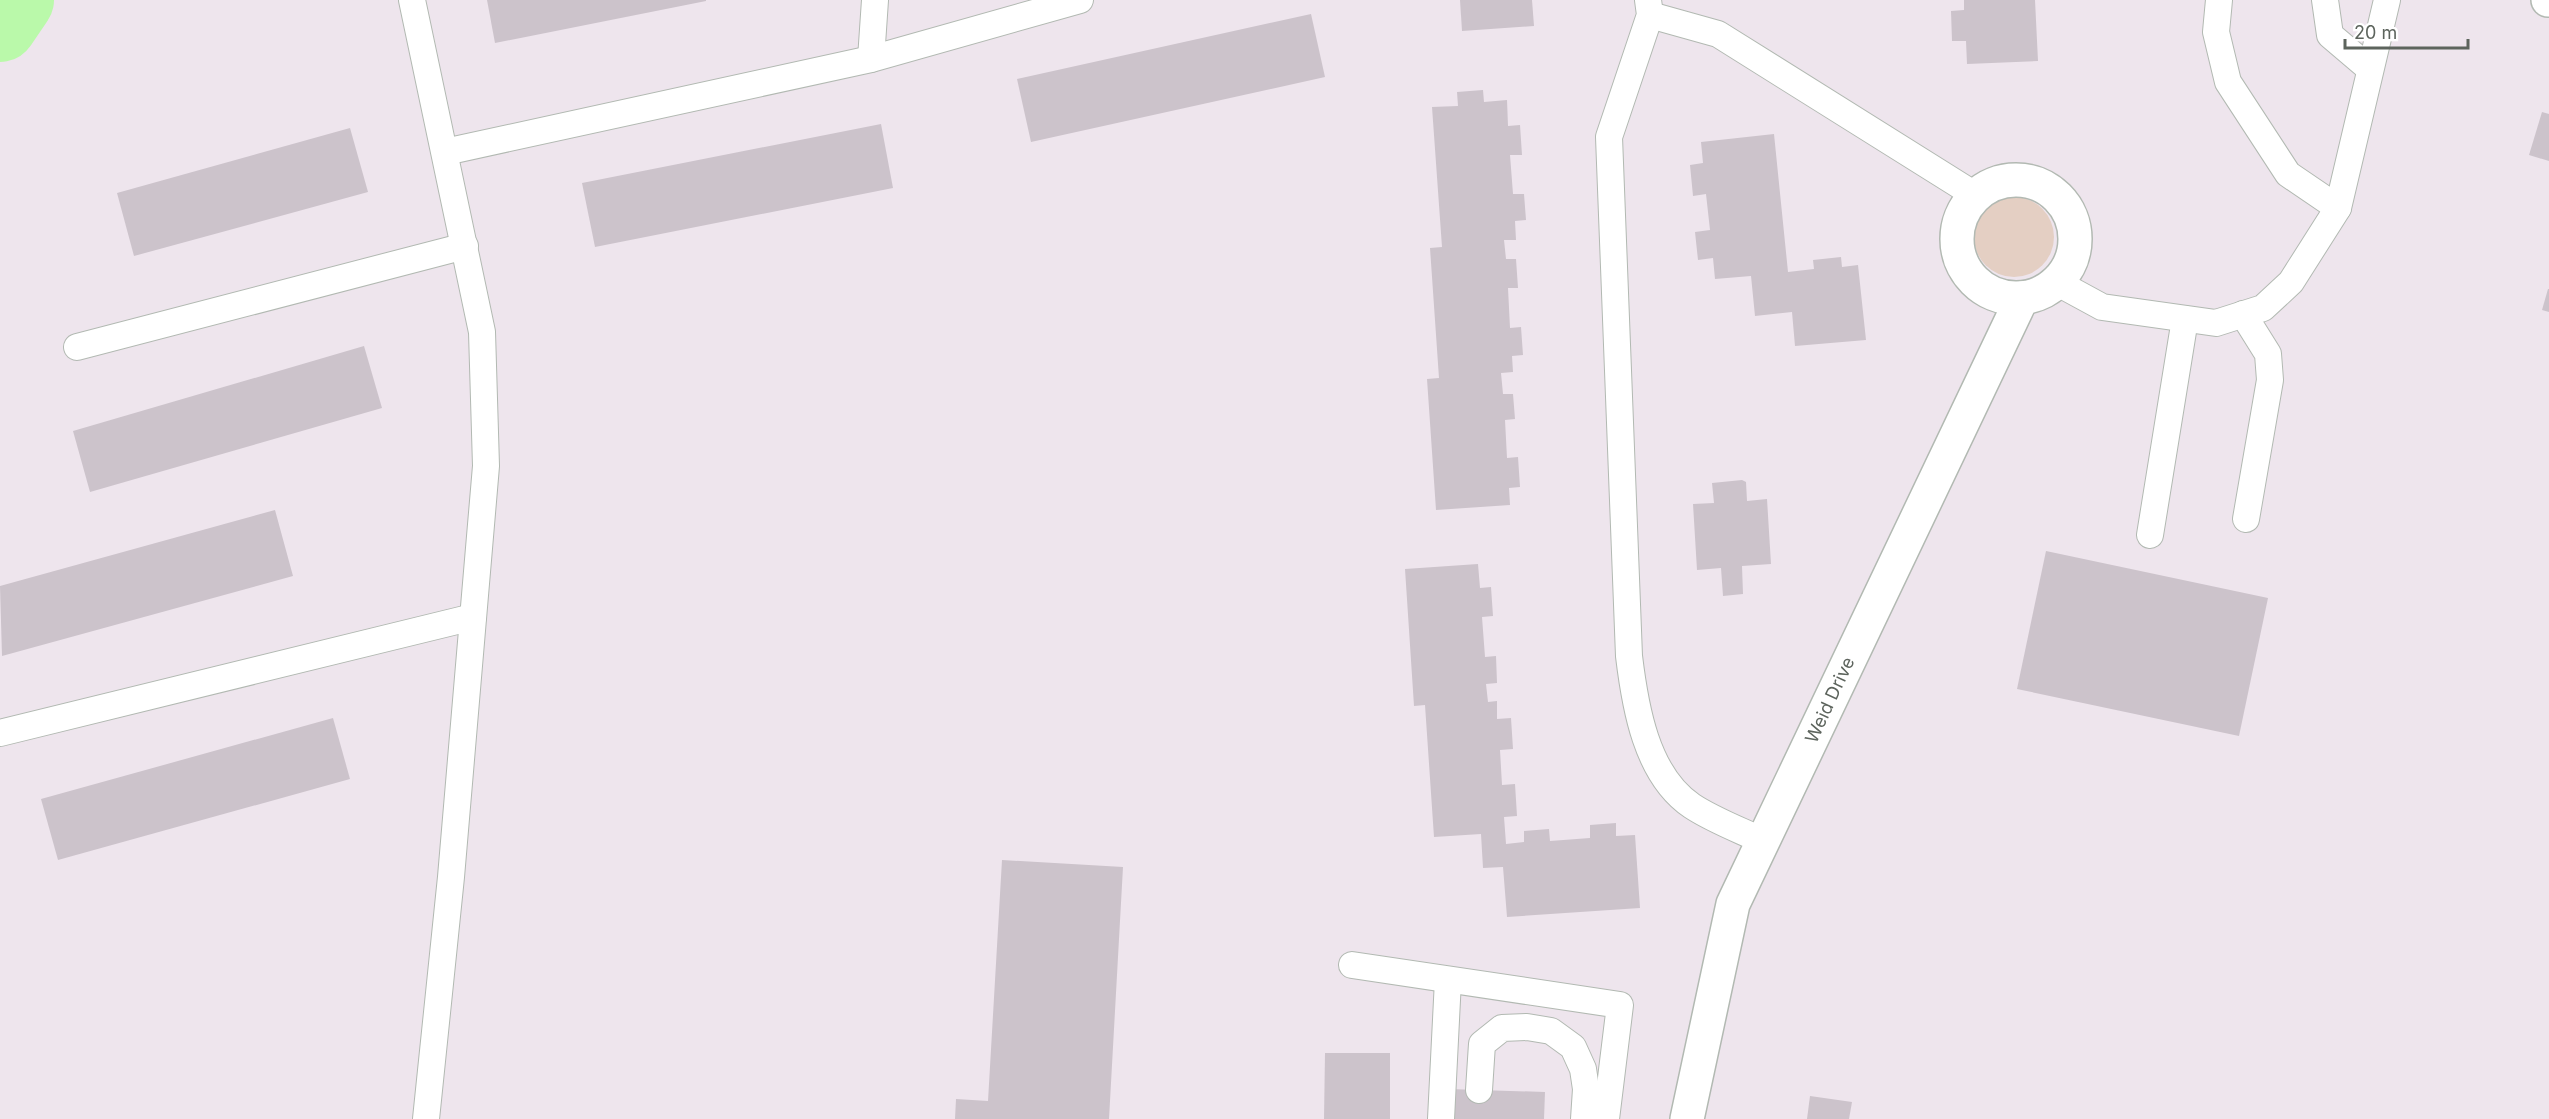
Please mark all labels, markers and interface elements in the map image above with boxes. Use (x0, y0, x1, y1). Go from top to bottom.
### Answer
scale bar (2345, 12, 2468, 50)
text: 20 m (2354, 22, 2397, 43)
street label: Weid Drive (1800, 653, 1859, 746)

